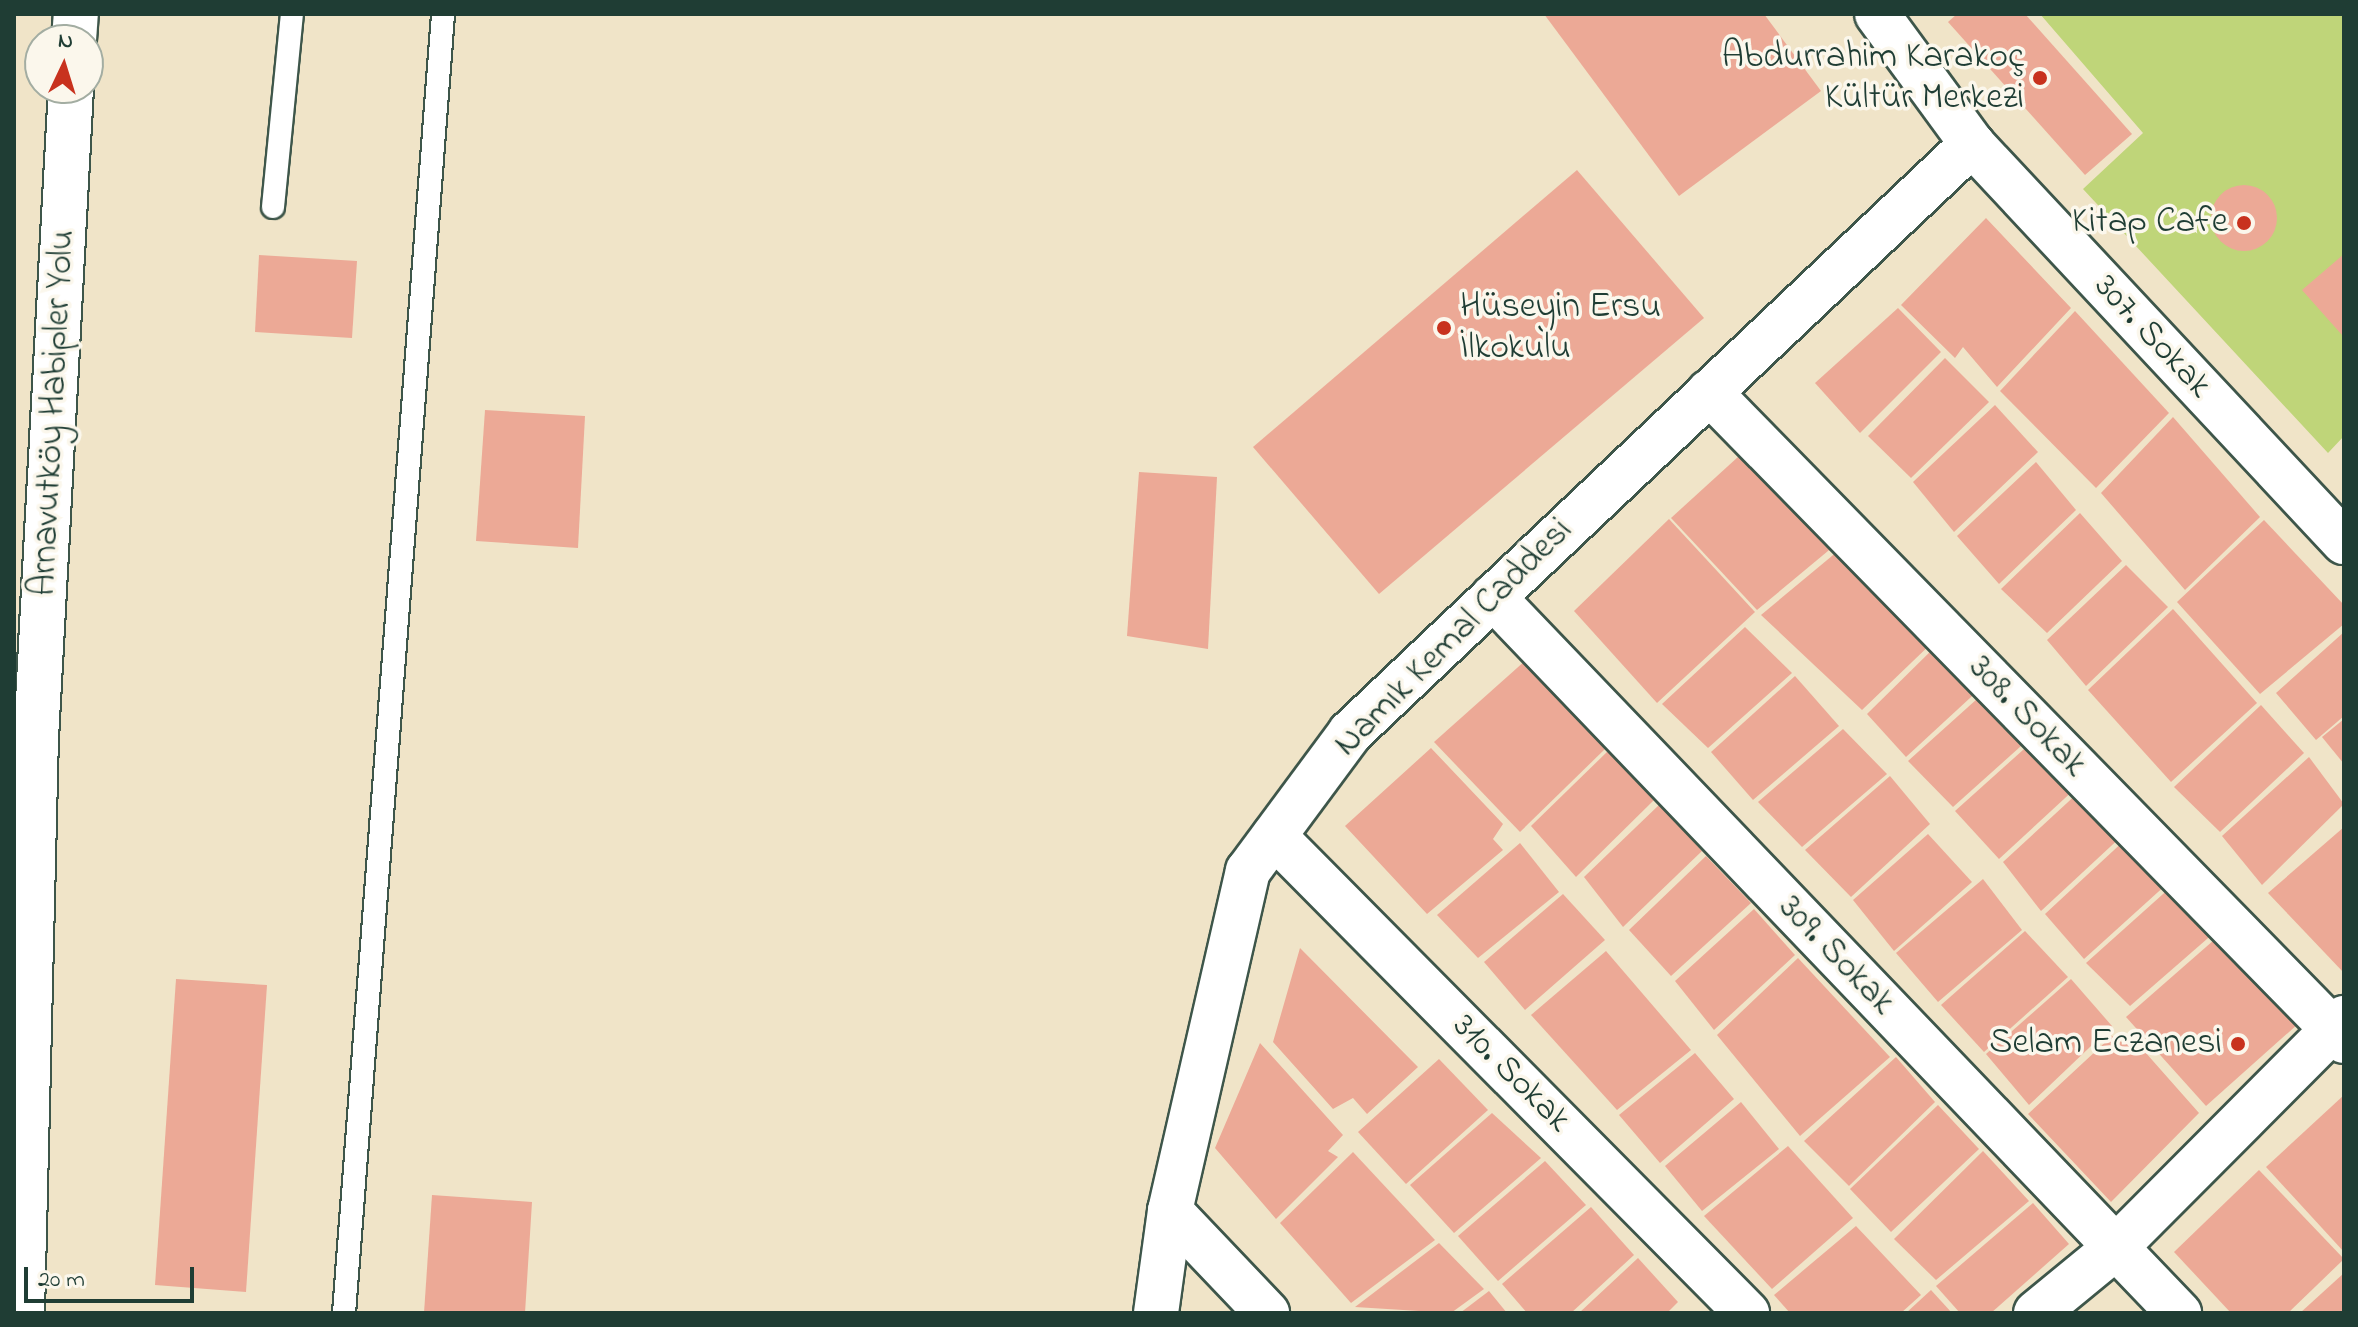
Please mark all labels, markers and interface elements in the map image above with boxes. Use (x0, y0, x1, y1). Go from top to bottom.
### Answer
north arrow (24, 24, 104, 104)
text: N (57, 26, 74, 59)
place label: Abdurrahim Karakoç Kültür Merkezi (1722, 35, 2024, 120)
marker: Abdurrahim Karakoç Kültür Merkezi (2031, 69, 2049, 87)
place label: Kitap Cafe (2072, 201, 2228, 245)
marker: Kitap Cafe (2235, 214, 2253, 232)
street label: Arnavutköy Habipler Yolu (23, 229, 85, 597)
street label: 307. Sokak (2084, 266, 2220, 408)
place label: Hüseyin Ersu İlkokulu (1460, 285, 1661, 370)
marker: Hüseyin Ersu İlkokulu (1435, 319, 1453, 337)
street label: Namık Kemal Caddesi (1326, 510, 1582, 766)
street label: 308. Sokak (1959, 647, 2095, 787)
street label: 309. Sokak (1769, 887, 1903, 1025)
street label: 310. Sokak (1443, 1006, 1579, 1142)
place label: Selam Eczanesi (1989, 1022, 2222, 1066)
marker: Selam Eczanesi (2229, 1035, 2247, 1053)
scale bar (28, 1251, 198, 1301)
text: 20 m (38, 1263, 85, 1298)

